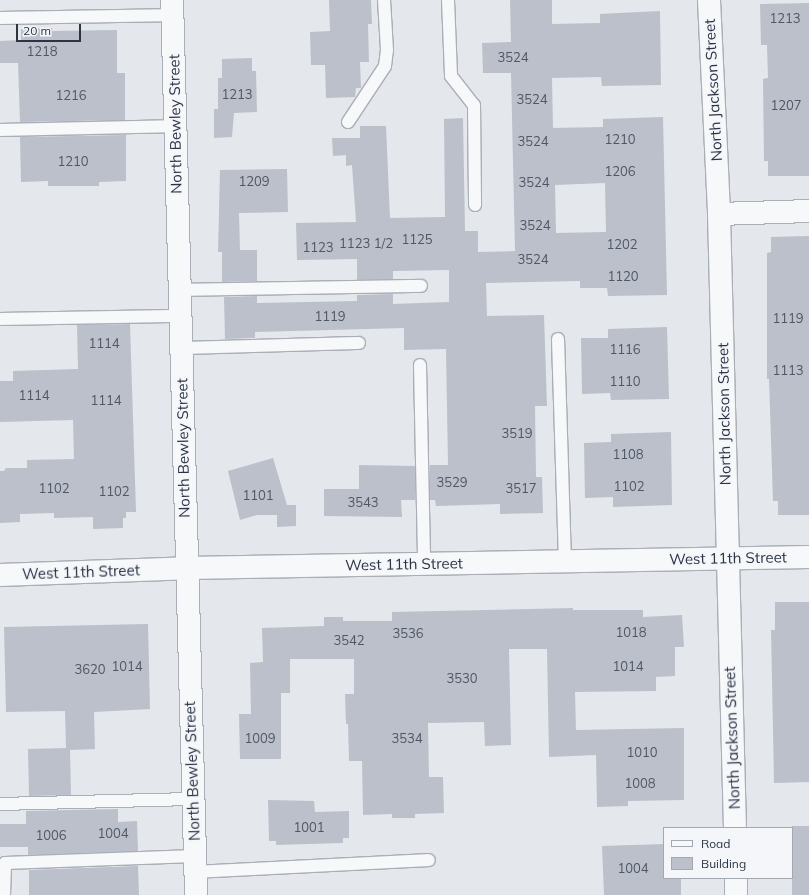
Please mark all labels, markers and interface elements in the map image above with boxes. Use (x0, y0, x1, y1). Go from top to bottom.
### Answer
house number: 1213 (769, 10, 801, 26)
scale bar (18, 16, 83, 42)
street label: North Jackson Street (700, 18, 726, 162)
text: 20 m (23, 23, 51, 38)
house number: 1218 (26, 43, 58, 59)
house number: 3524 (497, 49, 529, 65)
street label: North Bewley Street (165, 54, 185, 194)
house number: 1213 (221, 86, 253, 102)
house number: 1216 (55, 87, 87, 103)
house number: 3524 (516, 91, 548, 107)
house number: 1207 (770, 97, 802, 113)
house number: 1210 (604, 131, 636, 147)
house number: 3524 (517, 133, 549, 149)
house number: 1210 (57, 153, 89, 169)
house number: 1206 (604, 163, 636, 179)
house number: 1209 (238, 173, 270, 189)
house number: 3524 (518, 174, 550, 190)
house number: 3524 (519, 217, 551, 233)
house number: 1125 (401, 231, 433, 247)
house number: 1123 1/2 (339, 235, 393, 251)
house number: 1202 (606, 236, 638, 252)
house number: 1123 (302, 239, 334, 255)
house number: 3524 (517, 251, 549, 267)
house number: 1120 (607, 268, 639, 284)
house number: 1119 (314, 308, 346, 324)
house number: 1119 (772, 310, 804, 326)
house number: 1114 (88, 335, 120, 351)
house number: 1116 (609, 341, 641, 357)
street label: North Jackson Street (714, 343, 734, 485)
house number: 1113 (772, 362, 804, 378)
house number: 1110 (609, 373, 641, 389)
street label: North Bewley Street (173, 378, 193, 518)
house number: 1114 (18, 387, 50, 403)
house number: 1114 (90, 392, 122, 408)
house number: 3519 (501, 425, 533, 441)
house number: 1108 (612, 446, 644, 462)
house number: 3529 (436, 474, 468, 490)
house number: 1102 (613, 478, 645, 494)
house number: 1102 (38, 480, 70, 496)
house number: 3517 (505, 480, 537, 496)
house number: 1102 (98, 483, 130, 499)
house number: 1101 (242, 487, 274, 503)
house number: 3543 (347, 494, 379, 510)
street label: West 11th Street (669, 548, 787, 568)
street label: West 11th Street (345, 554, 463, 574)
street label: West 11th Street (22, 561, 140, 583)
house number: 1018 (615, 624, 647, 640)
house number: 3536 (392, 625, 424, 641)
house number: 3542 (333, 632, 365, 648)
house number: 1014 (111, 658, 143, 674)
house number: 1014 (612, 658, 644, 674)
house number: 3620 (74, 661, 106, 677)
street label: North Jackson Street (721, 666, 743, 810)
house number: 3530 (446, 670, 478, 686)
street label: North Bewley Street (181, 701, 203, 841)
house number: 1009 (244, 730, 276, 746)
house number: 3534 (391, 730, 423, 746)
house number: 1010 (626, 744, 658, 760)
house number: 1008 (624, 775, 656, 791)
house number: 1001 (293, 819, 325, 835)
house number: 1004 (97, 825, 129, 841)
house number: 1006 (35, 827, 67, 843)
legend (663, 827, 793, 879)
text: Road (701, 836, 730, 851)
text: Building (701, 856, 746, 871)
house number: 1004 (617, 860, 649, 876)

